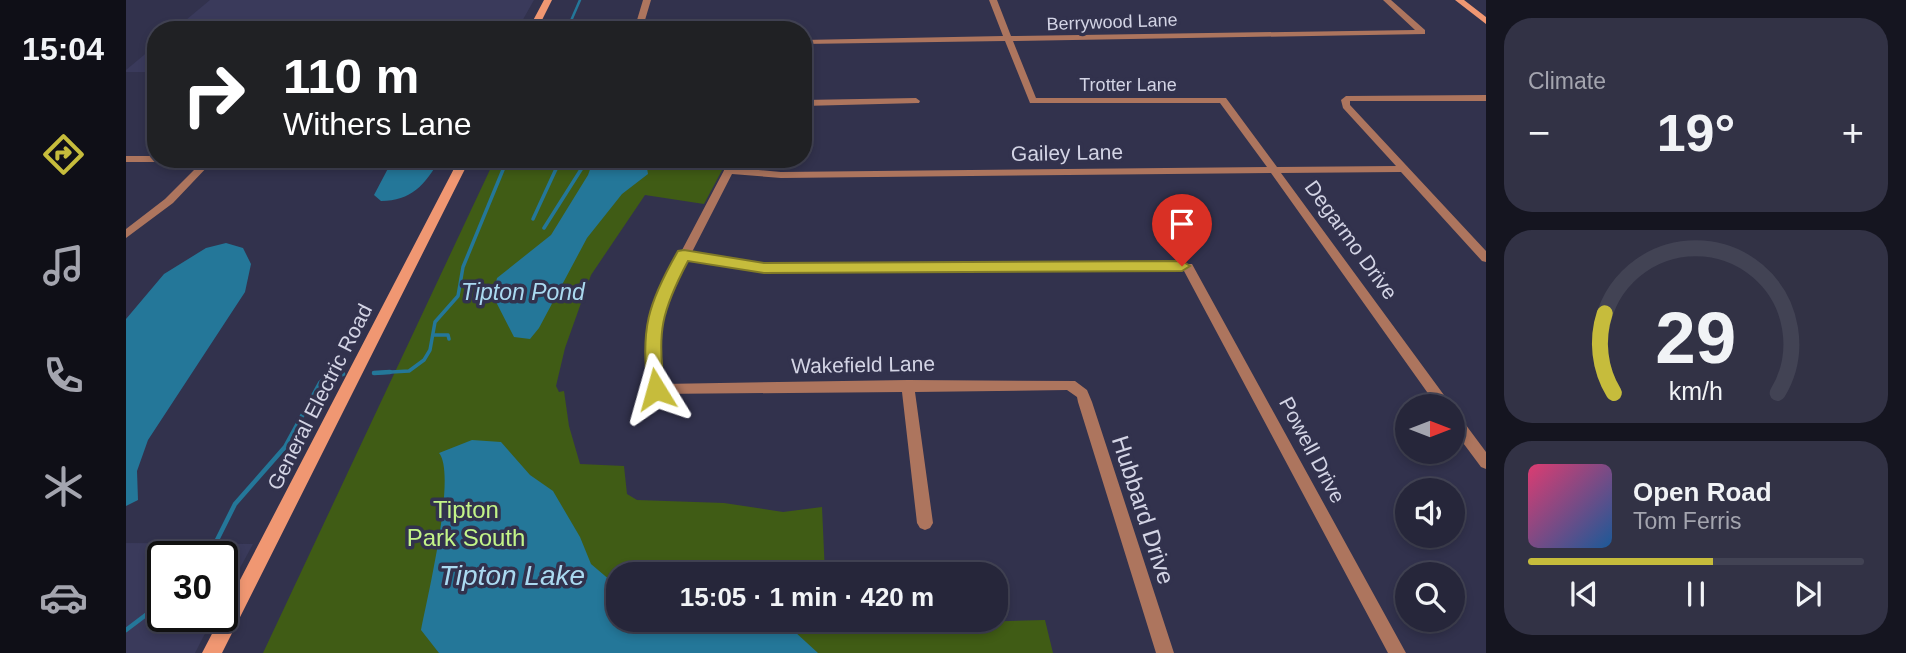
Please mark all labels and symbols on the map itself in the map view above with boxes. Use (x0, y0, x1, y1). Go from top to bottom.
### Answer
street label: Berrywood Lane (1046, 10, 1178, 34)
street label: Trotter Lane (1079, 75, 1177, 95)
street label: Gailey Lane (1011, 140, 1123, 165)
street label: Degarmo Drive (1301, 176, 1402, 304)
pin (1152, 194, 1212, 266)
water label: Tipton Pond (461, 279, 586, 305)
street label: General Electric Road (263, 300, 376, 494)
position arrow (619, 352, 693, 426)
street label: Wakefield Lane (791, 352, 935, 377)
street label: Powell Drive (1275, 393, 1350, 507)
north arrow (1395, 394, 1465, 464)
street label: Hubbard Drive (1107, 432, 1180, 588)
park label: Tipton Park South (407, 496, 525, 551)
speed limit sign: 30 (147, 541, 238, 632)
water label: Tipton Lake (439, 560, 585, 591)

